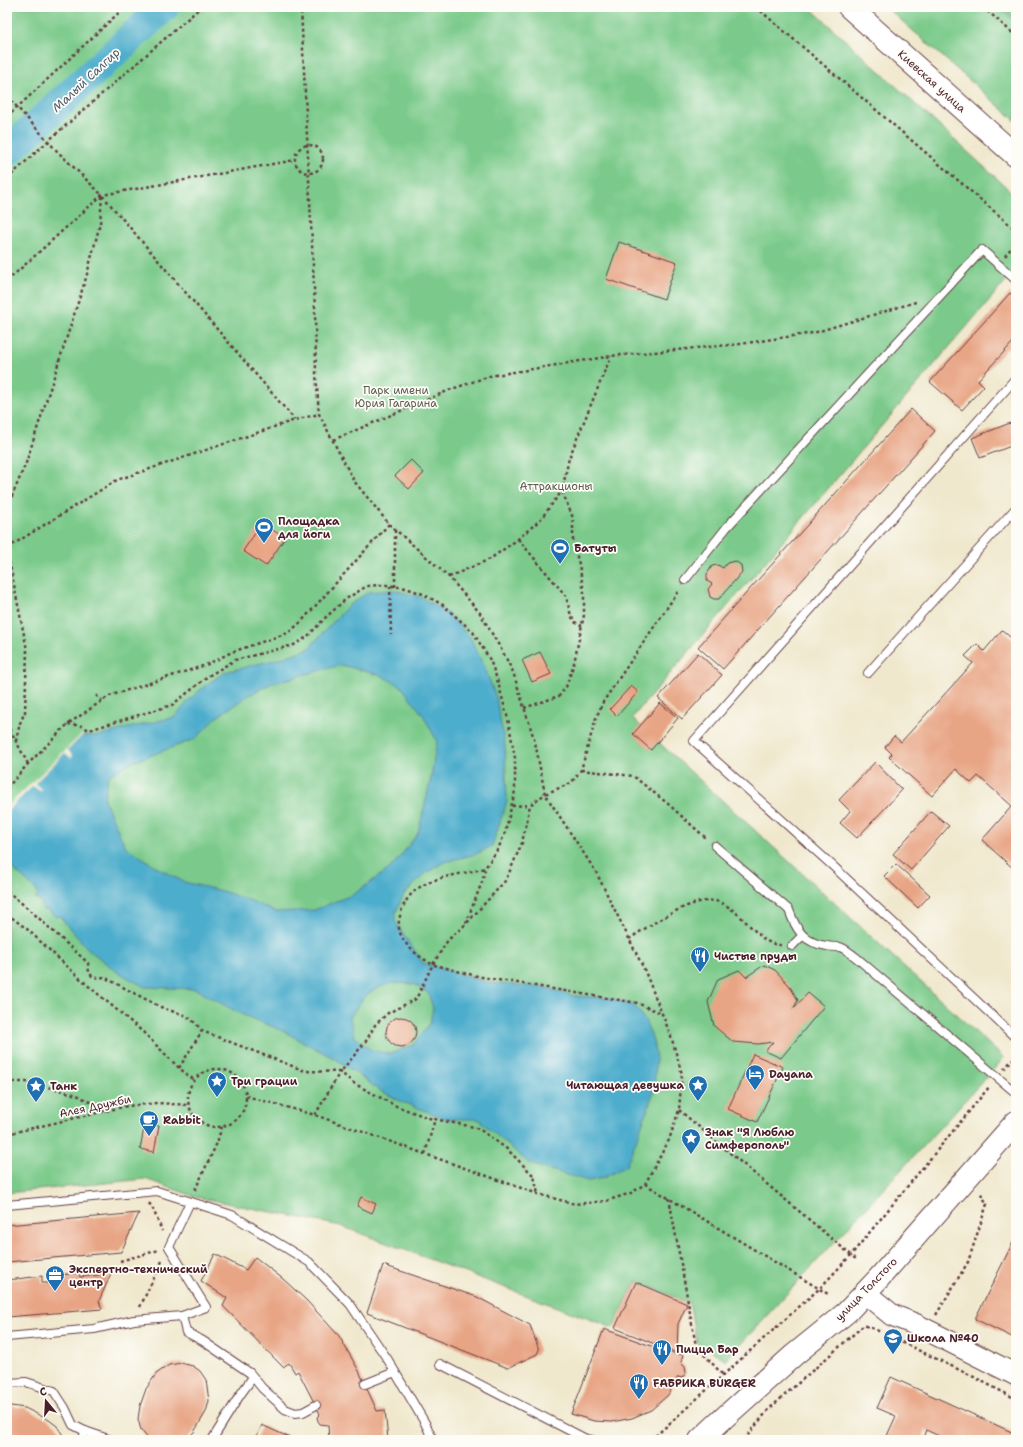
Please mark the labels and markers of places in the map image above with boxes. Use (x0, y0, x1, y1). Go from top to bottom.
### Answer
place label: Площадка для йоги (278, 514, 340, 542)
sports icon: Площадка для йоги (253, 516, 275, 544)
sports icon: Батуты (549, 537, 571, 565)
place label: Батуты (574, 541, 617, 556)
restaurant icon: Чистые пруды (689, 945, 711, 973)
place label: Чистые пруды (714, 949, 797, 964)
hotel icon: Dayana (744, 1063, 766, 1091)
place label: Dayana (769, 1067, 813, 1082)
place icon: Три грации (206, 1070, 228, 1098)
place label: Три грации (231, 1074, 298, 1089)
place icon: Читающая девушка (687, 1074, 709, 1102)
place icon: Танк (25, 1075, 47, 1103)
place label: Читающая девушка (566, 1078, 684, 1093)
place label: Танк (50, 1079, 77, 1094)
cafe icon: Rabbit (138, 1109, 160, 1137)
place label: Rabbit (163, 1113, 202, 1128)
place label: Знак "Я Люблю Симферополь" (705, 1125, 795, 1153)
place icon: Знак "Я Люблю Симферополь" (680, 1127, 702, 1155)
place label: Экспертно-технический центр (69, 1262, 208, 1290)
office icon: Экспертно-технический центр (44, 1264, 66, 1292)
school or university icon: Школа №40 (882, 1327, 904, 1355)
place label: Школа №40 (907, 1331, 979, 1346)
restaurant icon: Пицца Бар (651, 1338, 673, 1366)
place label: Пицца Бар (676, 1342, 739, 1357)
restaurant icon: FАБРИКА BURGER (628, 1372, 650, 1400)
place label: FАБРИКА BURGER (653, 1376, 756, 1391)

